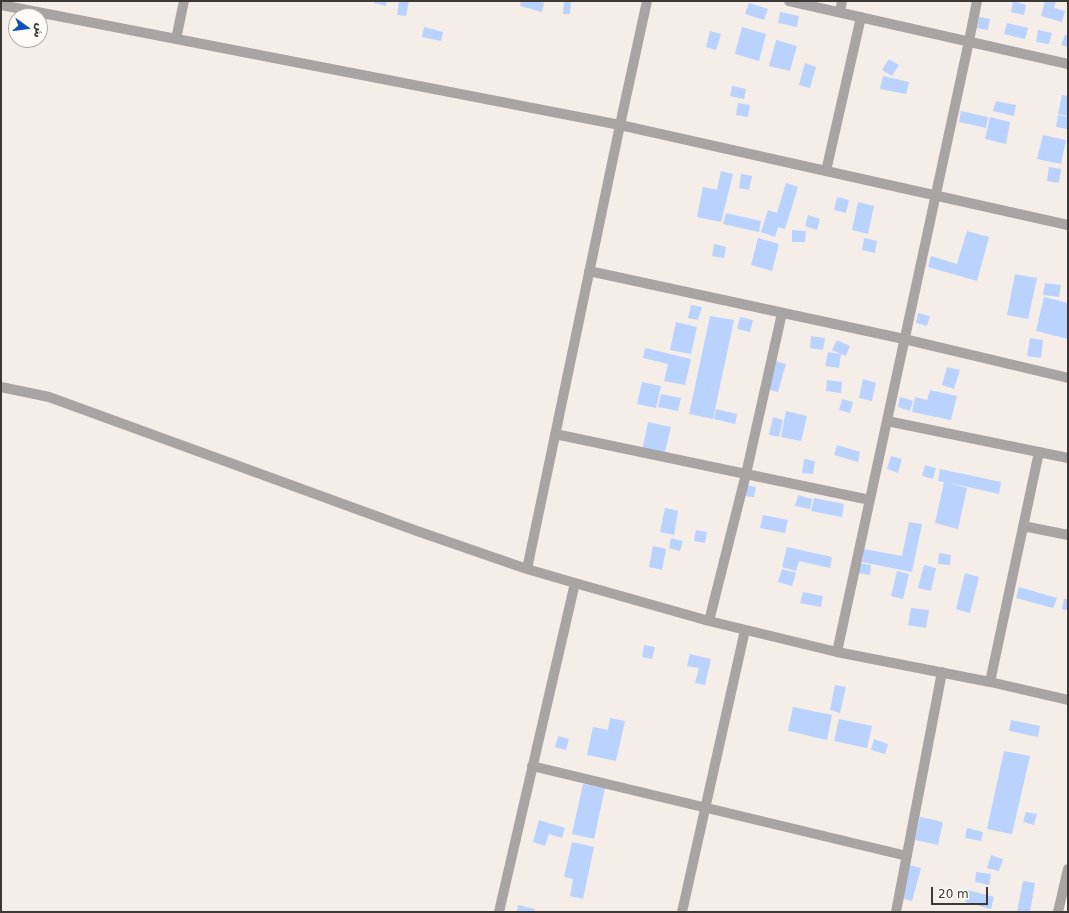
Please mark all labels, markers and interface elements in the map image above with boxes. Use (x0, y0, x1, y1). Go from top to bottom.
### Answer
north arrow (8, 8, 48, 48)
text: ش (31, 22, 47, 40)
scale bar (933, 879, 990, 905)
text: 20 m (938, 887, 969, 901)

